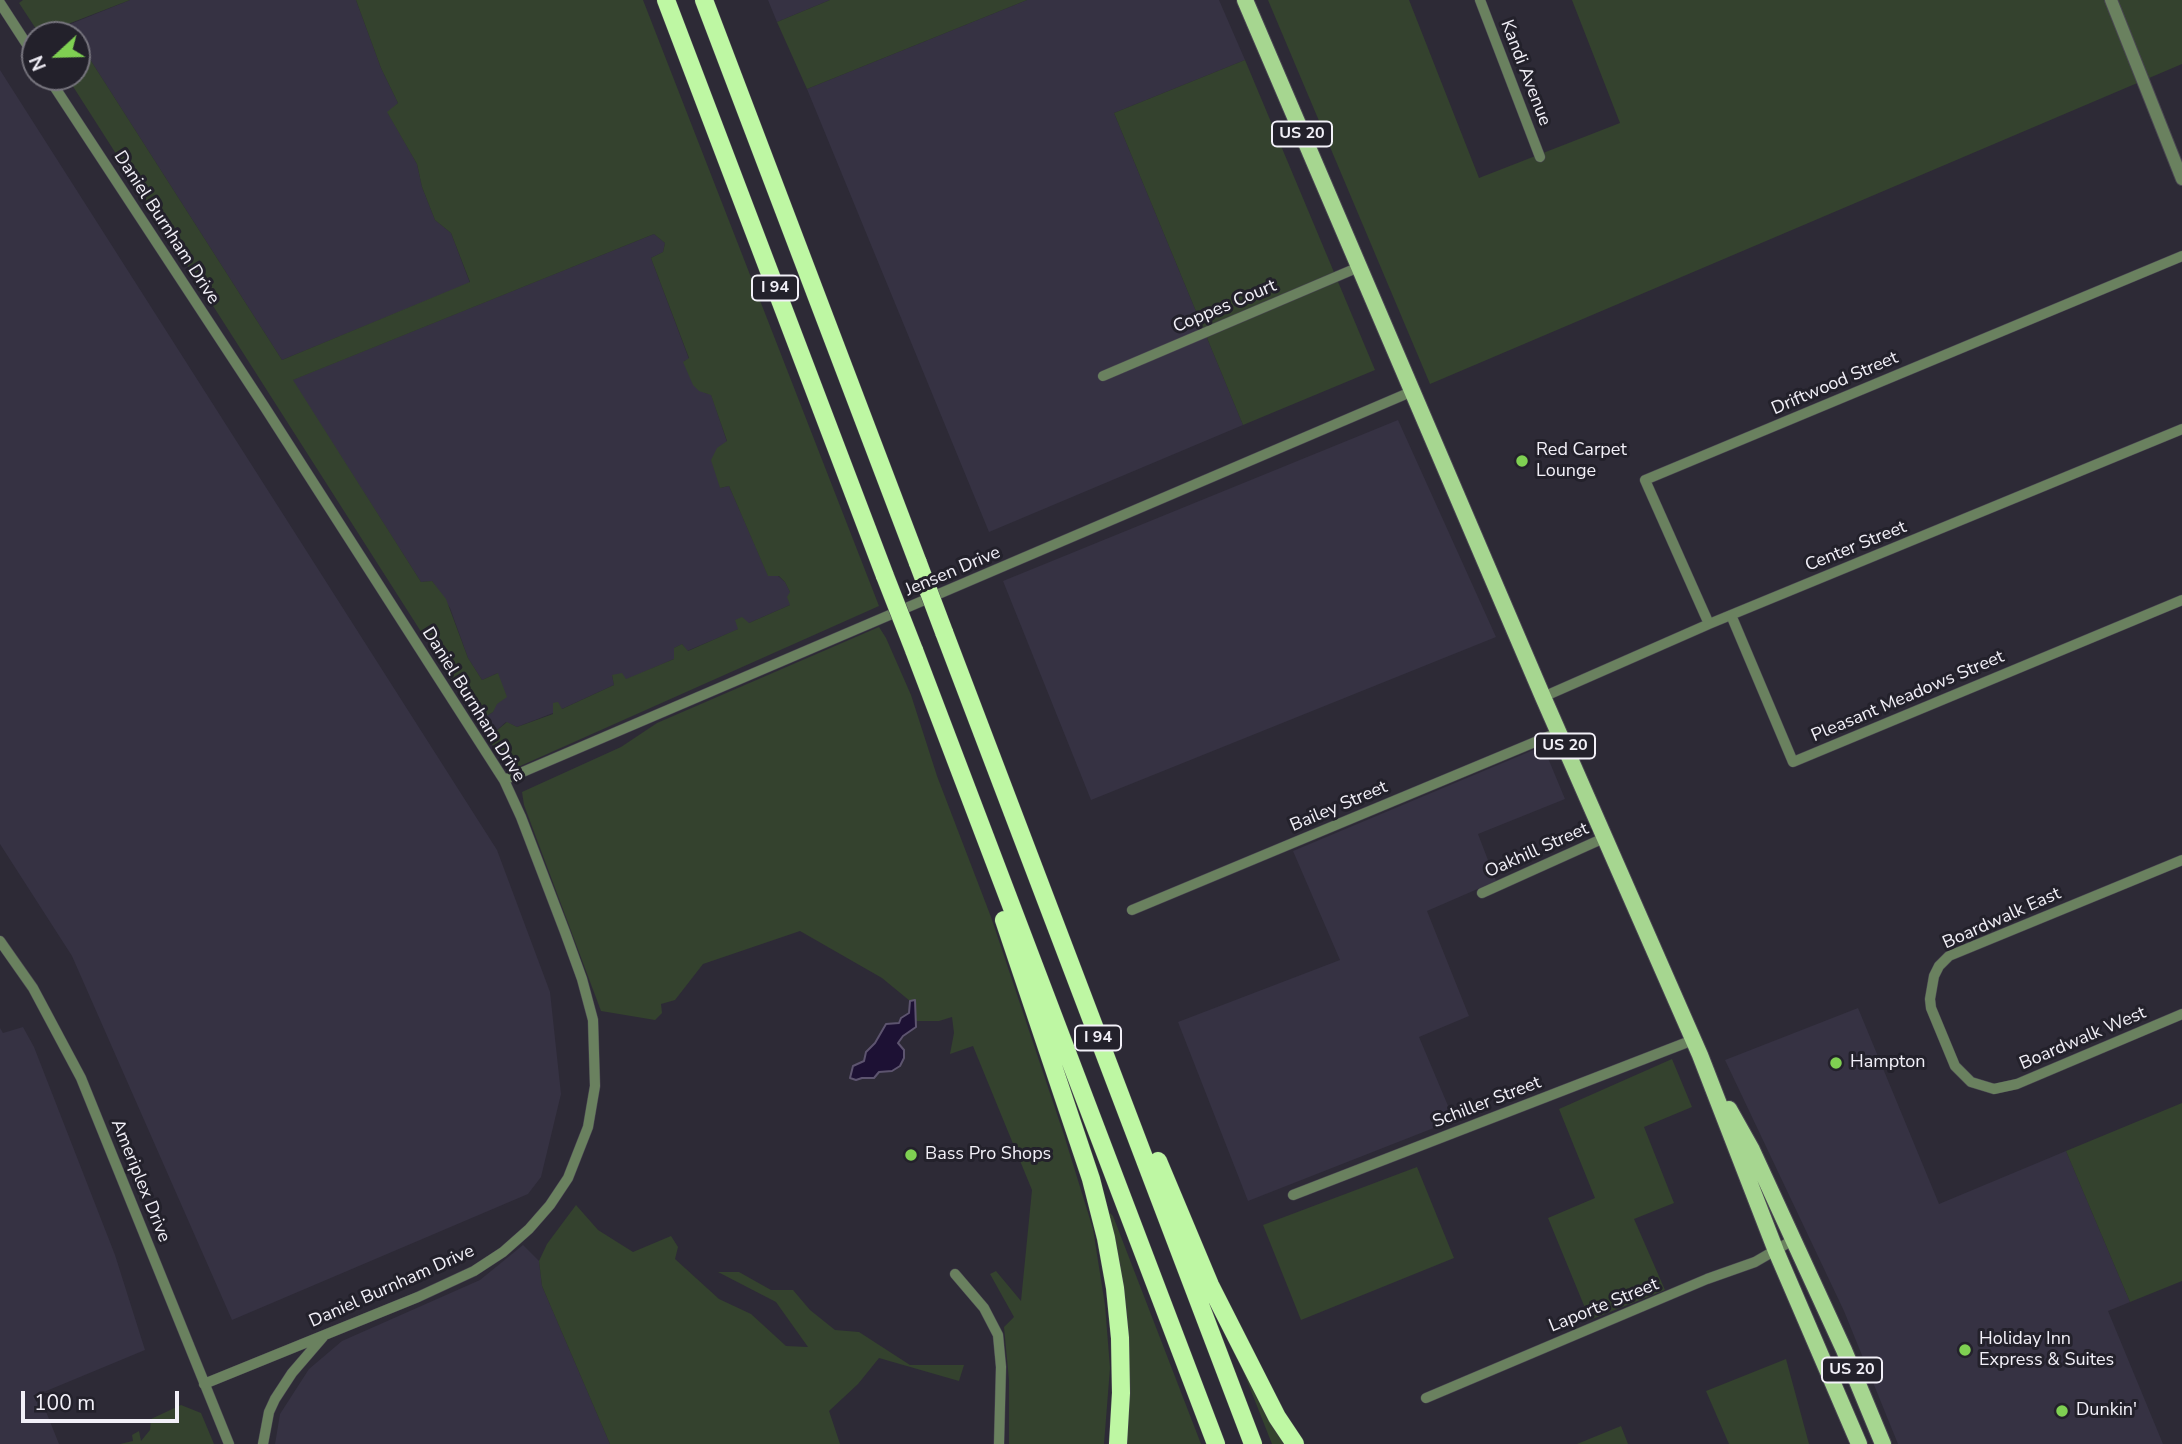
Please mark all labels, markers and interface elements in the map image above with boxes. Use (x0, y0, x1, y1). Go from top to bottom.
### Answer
street label: Kandi Avenue (1495, 17, 1555, 129)
north arrow (21, 21, 91, 91)
text: N (24, 52, 53, 75)
road number: US 20 (1272, 122, 1332, 146)
street label: Daniel Burnham Drive (108, 147, 224, 309)
road number: I 94 (752, 276, 798, 300)
street label: Coppes Court (1170, 276, 1280, 338)
street label: Driftwood Street (1769, 348, 1901, 420)
place label: Red Carpet Lounge (1536, 440, 1627, 482)
marker: Red Carpet Lounge (1514, 453, 1530, 469)
street label: Center Street (1802, 517, 1910, 577)
street label: Jensen Drive (902, 542, 1004, 602)
street label: Daniel Burnham Drive (417, 624, 529, 786)
street label: Pleasant Meadows Street (1808, 647, 2008, 747)
road number: US 20 (1535, 734, 1595, 758)
street label: Bailey Street (1287, 777, 1391, 837)
street label: Oakhill Street (1482, 819, 1592, 883)
street label: Boardwalk East (1940, 883, 2064, 955)
street label: Boardwalk West (2017, 1003, 2149, 1075)
road number: I 94 (1075, 1026, 1121, 1050)
place label: Hampton (1850, 1052, 1925, 1074)
marker: Hampton (1828, 1055, 1844, 1071)
street label: Schiller Street (1430, 1072, 1544, 1134)
street label: Ameriplex Drive (106, 1116, 174, 1246)
place label: Bass Pro Shops (925, 1144, 1051, 1166)
marker: Bass Pro Shops (903, 1147, 919, 1163)
street label: Daniel Burnham Drive (306, 1241, 478, 1333)
street label: Laporte Street (1546, 1274, 1662, 1338)
place label: Holiday Inn Express & Suites (1979, 1329, 2114, 1372)
marker: Holiday Inn Express & Suites (1957, 1342, 1973, 1358)
road number: US 20 (1822, 1358, 1882, 1382)
scale bar (24, 1378, 182, 1422)
text: 100 m (34, 1389, 95, 1417)
place label: Dunkin' (2076, 1400, 2137, 1422)
marker: Dunkin' (2054, 1403, 2070, 1419)

